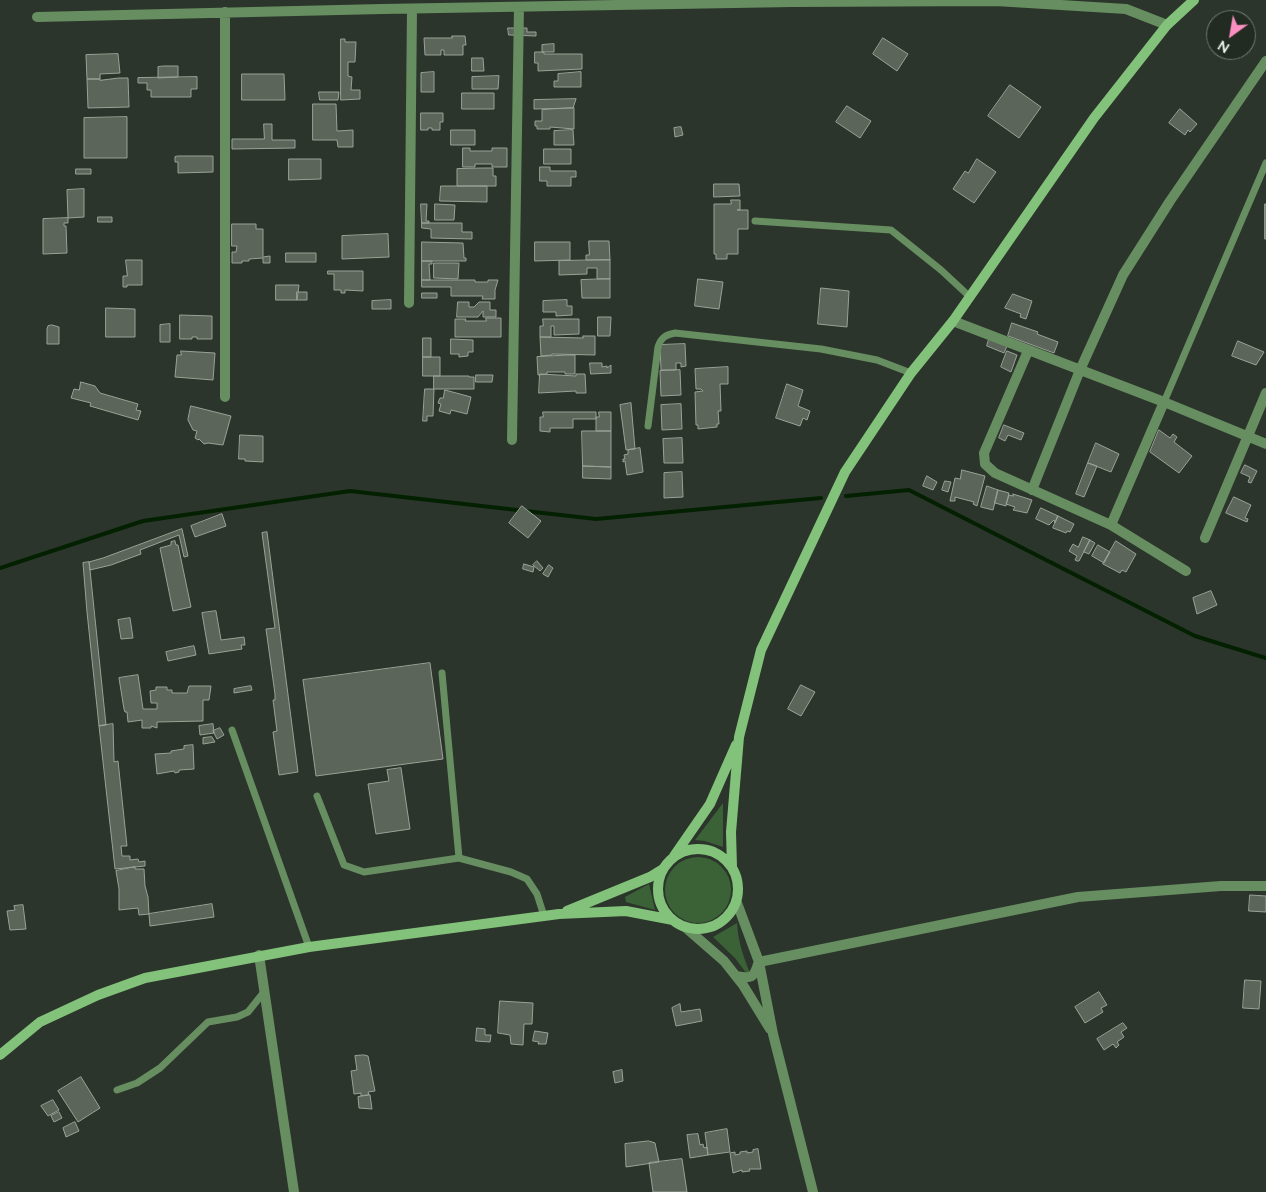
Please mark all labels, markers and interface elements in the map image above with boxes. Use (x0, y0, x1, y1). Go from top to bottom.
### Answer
north arrow (1206, 10, 1256, 60)
text: N (1214, 36, 1233, 57)

